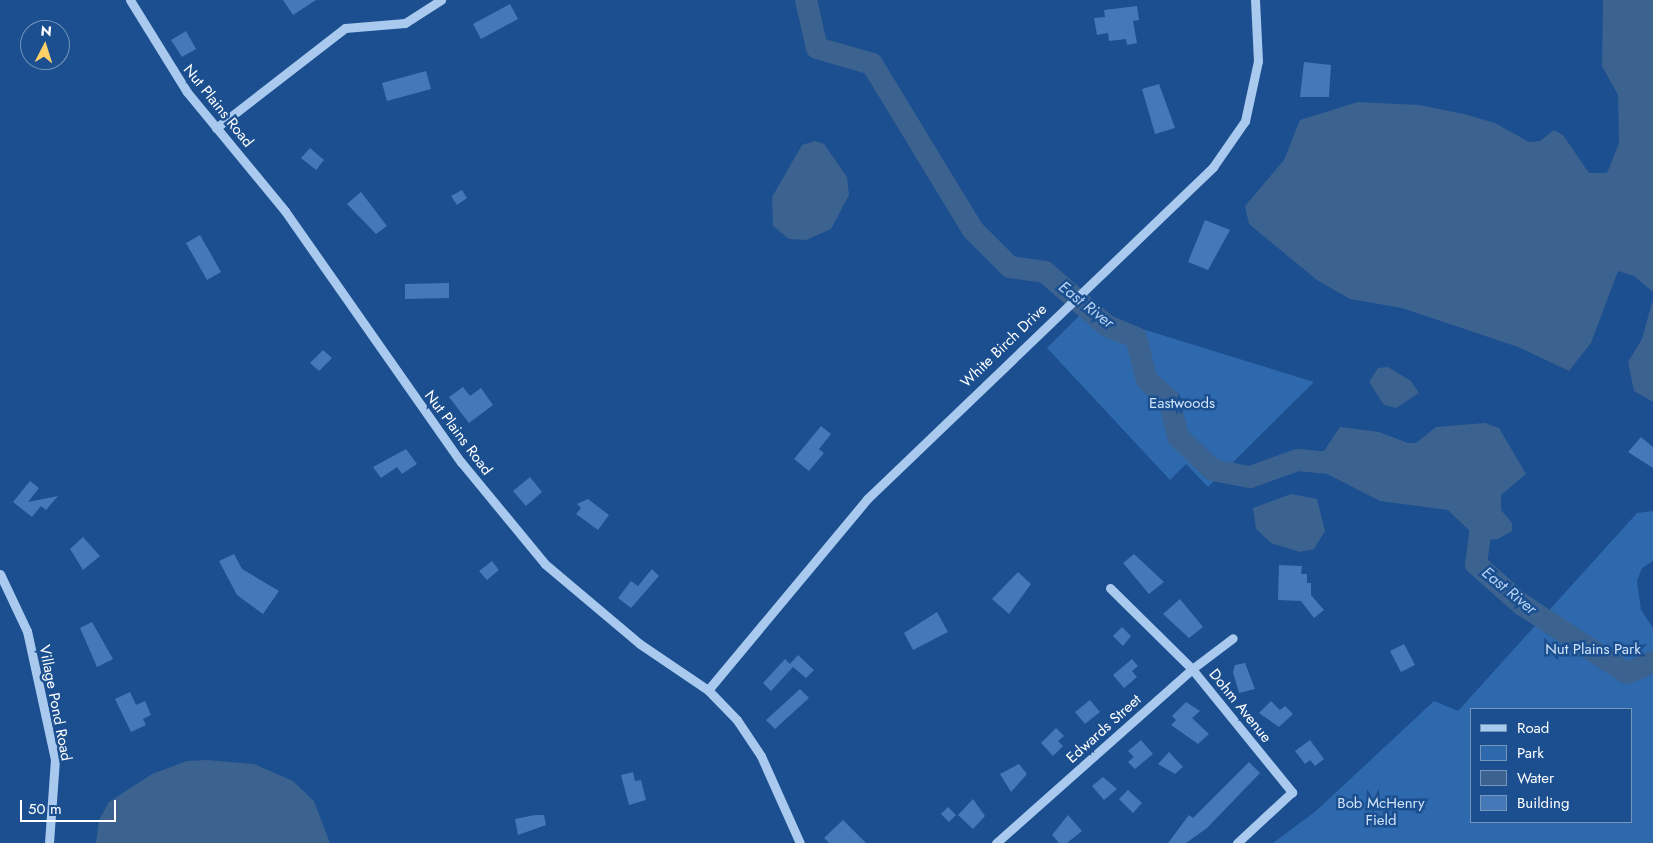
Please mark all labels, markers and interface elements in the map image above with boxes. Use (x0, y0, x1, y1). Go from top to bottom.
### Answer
north arrow (20, 20, 70, 70)
text: N (40, 21, 53, 42)
street label: Nut Plains Road (179, 61, 257, 151)
water label: East River (1055, 277, 1117, 333)
street label: White Birch Drive (957, 300, 1051, 392)
street label: Nut Plains Road (420, 387, 496, 479)
park label: Eastwoods (1149, 395, 1215, 413)
water label: East River (1478, 563, 1540, 619)
park label: Nut Plains Park (1545, 641, 1641, 659)
street label: Village Pond Road (35, 643, 75, 763)
street label: Dohm Avenue (1205, 666, 1275, 746)
street label: Edwards Street (1063, 691, 1145, 767)
legend (1470, 708, 1633, 823)
text: Road (1517, 717, 1549, 739)
text: Park (1517, 742, 1544, 764)
text: Water (1517, 767, 1554, 789)
scale bar (22, 790, 119, 822)
text: Building (1517, 792, 1569, 814)
park label: Bob McHenry Field (1337, 794, 1425, 829)
text: 50 m (28, 798, 62, 820)

